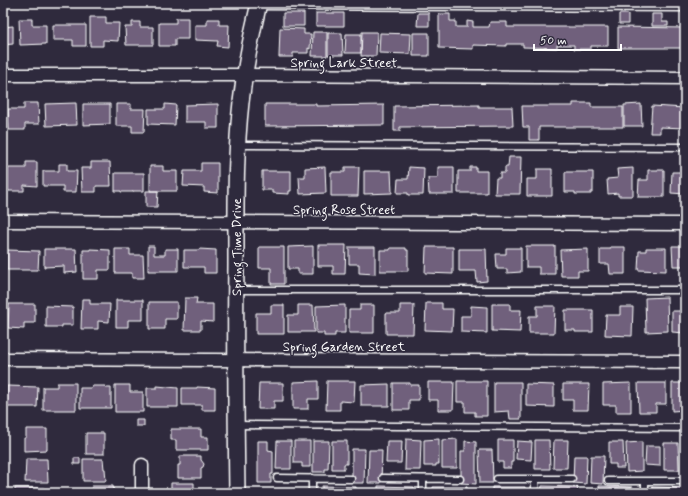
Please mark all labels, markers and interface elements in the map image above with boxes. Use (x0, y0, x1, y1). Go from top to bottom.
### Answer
scale bar (534, 26, 621, 52)
text: 50 m (540, 33, 567, 49)
street label: Spring Lark Street (291, 55, 397, 74)
street label: Spring Time Drive (229, 198, 248, 296)
street label: Spring Rose Street (293, 202, 395, 221)
street label: Spring Garden Street (283, 339, 406, 358)

